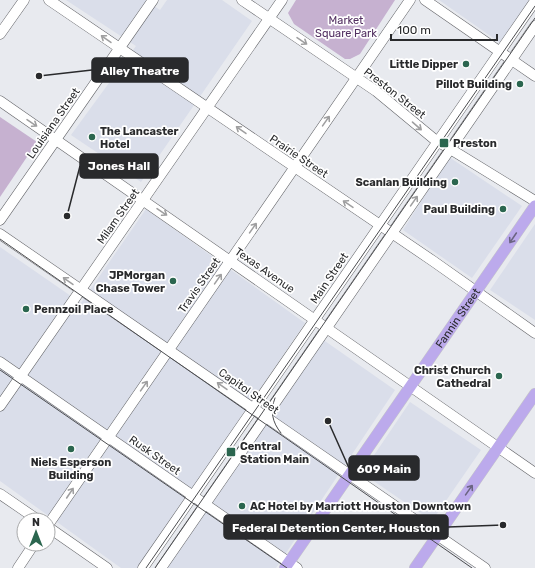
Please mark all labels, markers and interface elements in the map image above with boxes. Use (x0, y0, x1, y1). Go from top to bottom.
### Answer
park label: Market Square Park (315, 14, 377, 40)
scale bar (391, 16, 497, 42)
text: 100 m (397, 23, 431, 37)
one-way arrow (100, 35, 111, 43)
one-way arrow (296, 37, 307, 45)
callout: Alley Theatre (92, 58, 188, 82)
place label: Little Dipper (390, 58, 458, 71)
marker: Little Dipper (461, 59, 471, 69)
text: Alley Theatre (101, 64, 179, 78)
street label: Preston Street (361, 65, 429, 122)
place label: Pillot Building (436, 78, 512, 91)
marker: Pillot Building (515, 79, 525, 89)
street label: Louisiana Street (24, 85, 83, 161)
one-way arrow (322, 116, 330, 127)
one-way arrow (27, 119, 38, 127)
one-way arrow (412, 121, 423, 130)
place label: The Lancaster Hotel (100, 125, 179, 151)
one-way arrow (235, 126, 246, 134)
marker: The Lancaster Hotel (87, 132, 97, 142)
street label: Prairie Street (267, 132, 331, 181)
marker: Preston (438, 137, 450, 149)
place label: Preston (453, 137, 497, 150)
callout: Jones Hall (80, 154, 158, 178)
text: Jones Hall (88, 159, 150, 173)
place label: Scanlan Building (355, 176, 447, 189)
marker: Scanlan Building (450, 177, 460, 187)
street label: Milam Street (95, 186, 143, 246)
one-way arrow (410, 196, 418, 207)
one-way arrow (343, 200, 354, 208)
place label: Paul Building (423, 203, 495, 216)
marker: Paul Building (498, 204, 508, 214)
one-way arrow (157, 208, 168, 216)
one-way arrow (249, 223, 257, 234)
one-way arrow (509, 233, 517, 244)
street label: Texas Avenue (232, 245, 297, 296)
street label: Main Street (308, 250, 352, 306)
street label: Travis Street (176, 255, 224, 315)
place label: JPMorgan Chase Tower (96, 269, 165, 295)
one-way arrow (214, 274, 222, 285)
marker: JPMorgan Chase Tower (168, 276, 178, 286)
one-way arrow (63, 277, 74, 285)
street label: Fannin Street (433, 285, 484, 350)
place label: Pennzoil Place (34, 303, 114, 316)
marker: Pennzoil Place (21, 304, 31, 314)
place label: Christ Church Cathedral (414, 364, 491, 390)
street label: Capitol Street (216, 366, 282, 417)
marker: Christ Church Cathedral (494, 371, 504, 381)
one-way arrow (140, 381, 148, 392)
one-way arrow (216, 382, 227, 390)
street label: Rusk Street (127, 433, 183, 478)
place label: Central Station Main (240, 440, 309, 466)
marker: Niels Esperson Building (66, 444, 76, 454)
marker: Central Station Main (225, 446, 237, 458)
place label: Niels Esperson Building (31, 456, 111, 482)
callout: 609 Main (349, 456, 419, 480)
text: 609 Main (357, 462, 411, 476)
one-way arrow (465, 485, 473, 496)
one-way arrow (66, 488, 74, 499)
place label: AC Hotel by Marriott Houston Downtown (250, 500, 471, 513)
marker: AC Hotel by Marriott Houston Downtown (237, 501, 247, 511)
north arrow (16, 512, 56, 552)
callout: Federal Detention Center, Houston (224, 515, 448, 539)
text: N (32, 516, 40, 529)
text: Federal Detention Center, Houston (232, 521, 440, 535)

